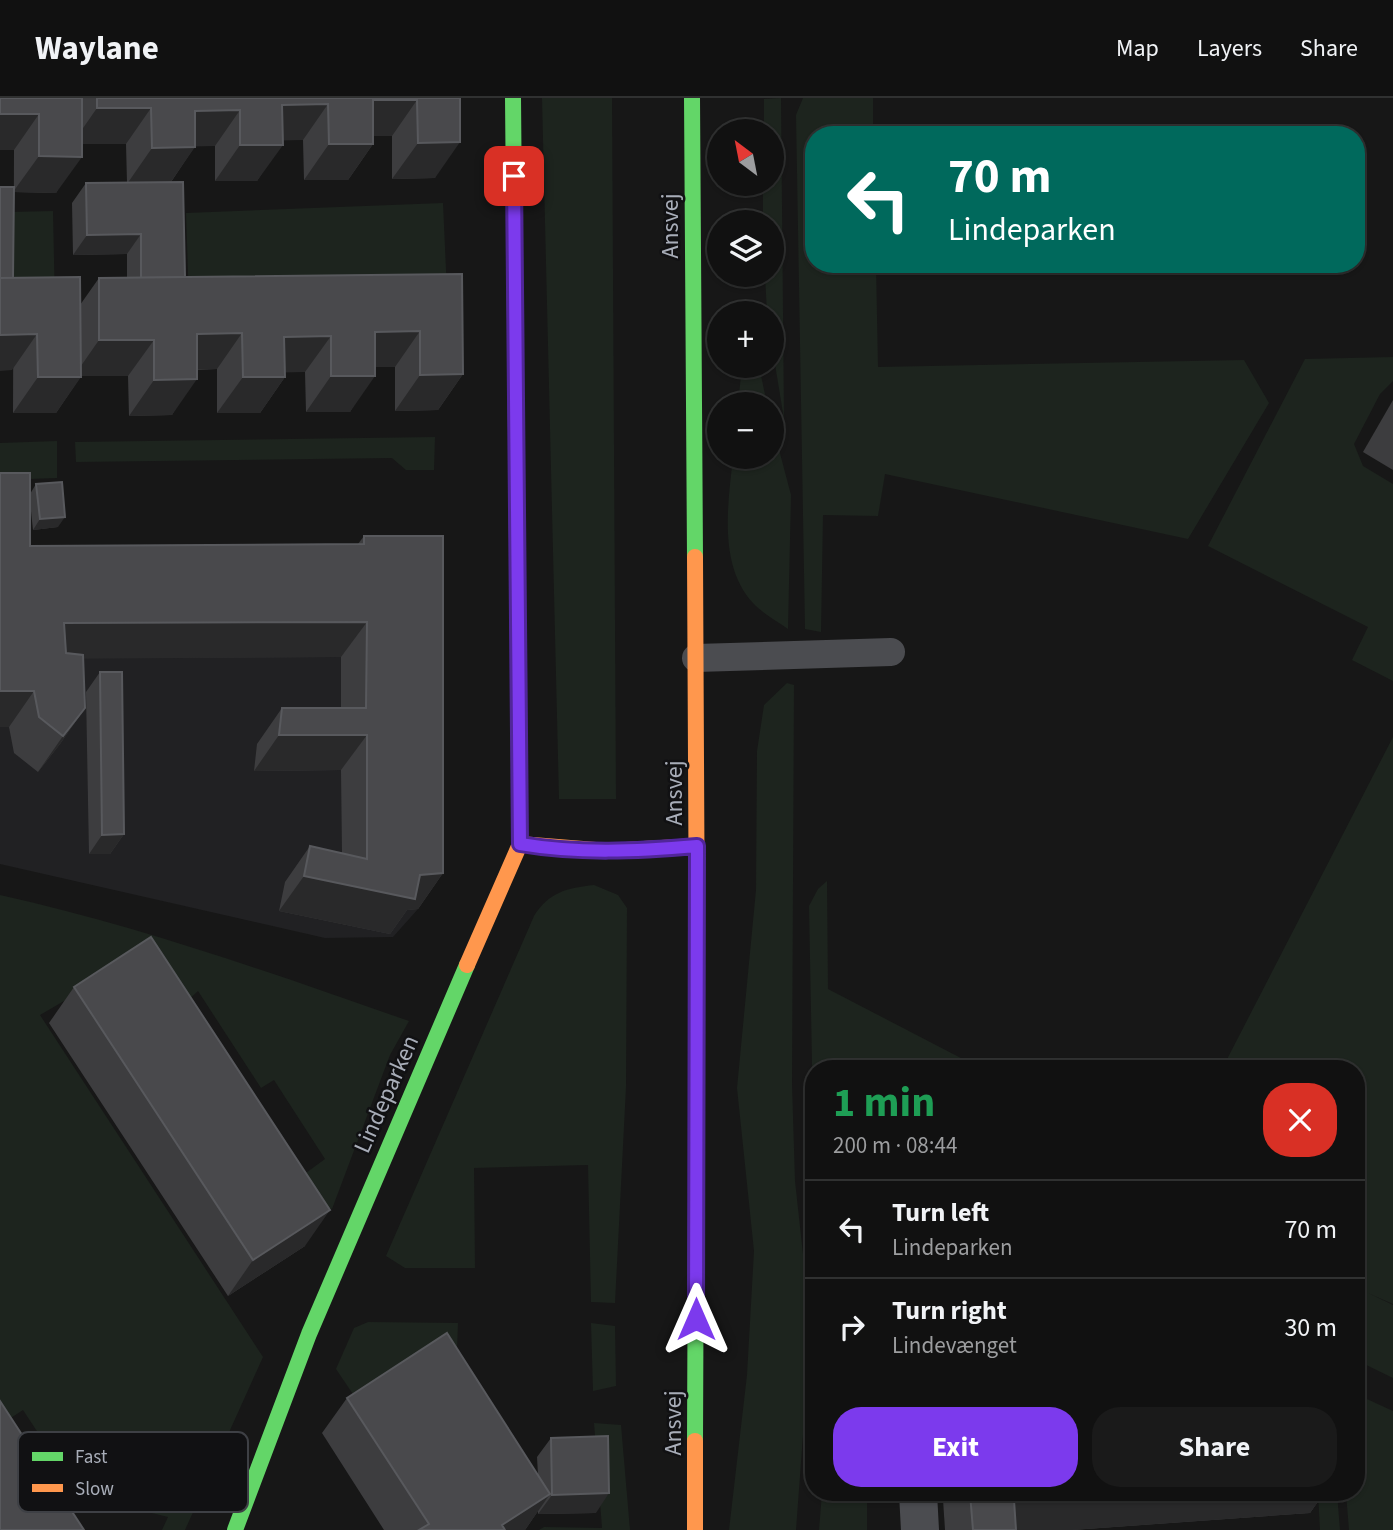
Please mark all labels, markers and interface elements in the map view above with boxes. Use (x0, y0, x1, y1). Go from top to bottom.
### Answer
text: Waylane (35, 25, 159, 72)
text: Map (1116, 31, 1159, 66)
text: Layers (1197, 31, 1262, 66)
text: Share (1300, 31, 1358, 66)
north arrow (707, 119, 784, 196)
map controls (707, 119, 784, 469)
text: 70 m (948, 142, 1052, 212)
pin (484, 146, 544, 206)
icon: left (833, 154, 924, 245)
icon: arrive (495, 157, 533, 195)
street label: Ansvej (653, 193, 688, 259)
text: Lindeparken (948, 207, 1116, 253)
button: layers (707, 210, 784, 287)
button: + (707, 301, 784, 378)
button: − (707, 392, 784, 469)
street label: Ansvej (657, 760, 692, 826)
street label: Lindeparken (345, 1030, 428, 1159)
text: 1 min (833, 1073, 935, 1133)
button: close (1263, 1083, 1337, 1157)
text: 200 m · 08:44 (833, 1129, 957, 1162)
text: Turn left (892, 1194, 989, 1231)
icon: left (833, 1210, 871, 1248)
text: 70 m (1284, 1211, 1337, 1248)
text: Lindeparken (892, 1231, 1013, 1264)
position arrow (659, 1282, 733, 1356)
text: Turn right (892, 1292, 1007, 1329)
icon: right (833, 1308, 871, 1346)
text: 30 m (1284, 1309, 1337, 1346)
text: Lindevænget (892, 1329, 1017, 1362)
street label: Ansvej (656, 1390, 691, 1456)
button: Exit (833, 1407, 1078, 1487)
button: Share (1092, 1407, 1337, 1487)
legend (18, 1432, 248, 1512)
text: Fast (75, 1444, 108, 1471)
text: Slow (75, 1476, 114, 1503)

